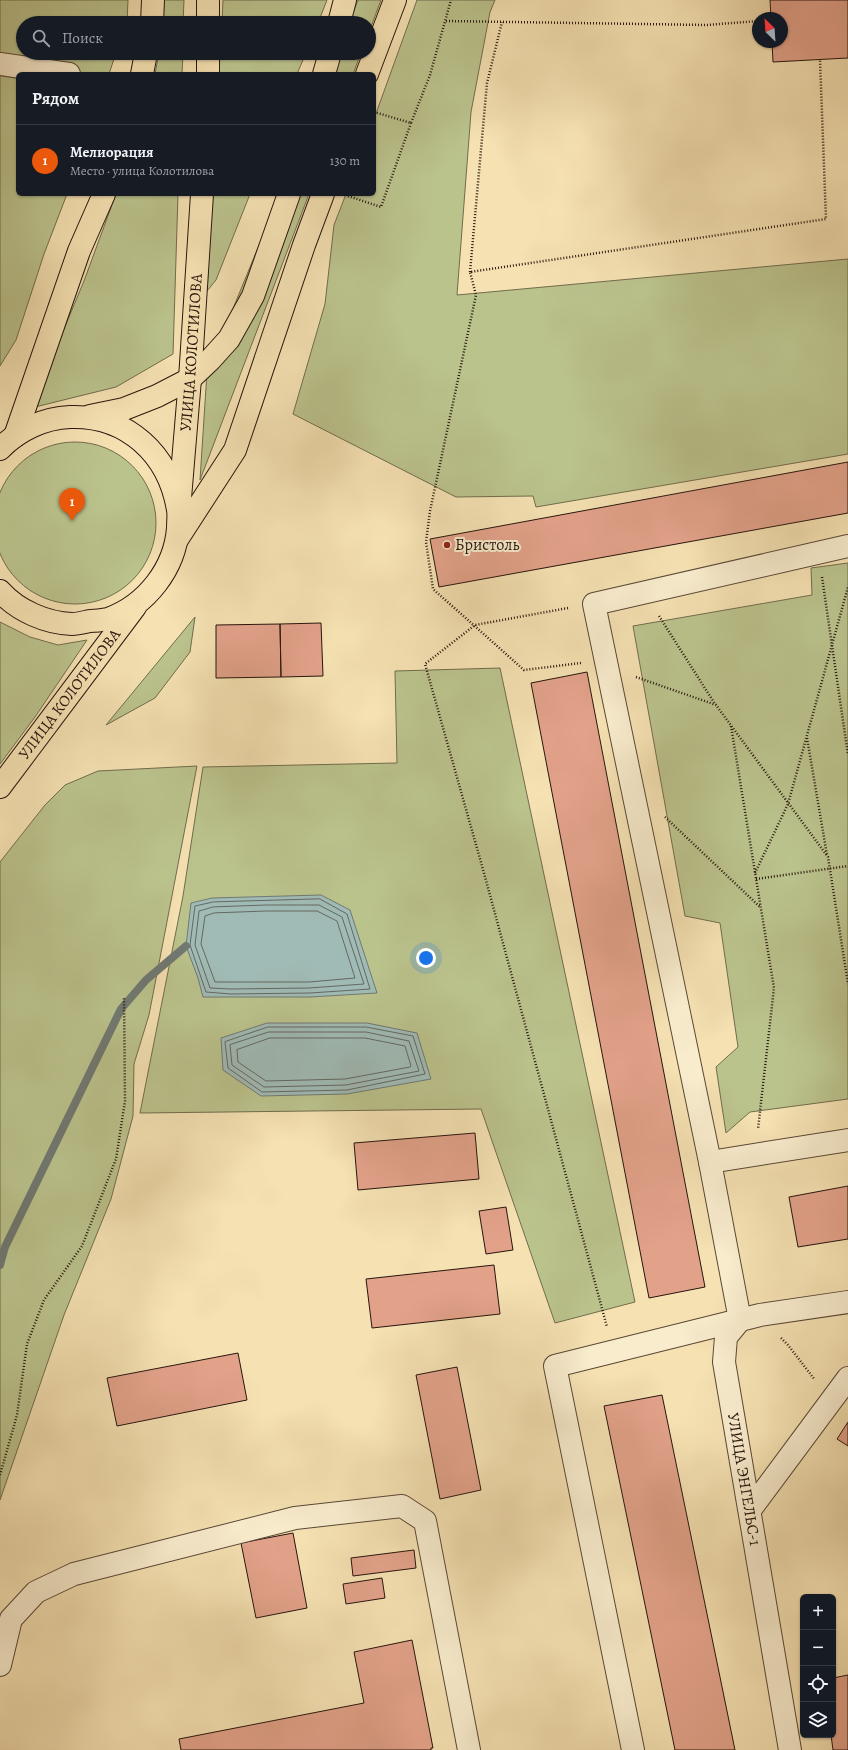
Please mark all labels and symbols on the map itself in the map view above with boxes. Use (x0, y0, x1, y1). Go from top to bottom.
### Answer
north arrow (752, 12, 788, 48)
street label: УЛИЦА КОЛОТИЛОВА (175, 272, 208, 432)
pin: 1 (59, 488, 85, 521)
place label: Бристоль (455, 534, 519, 556)
marker: Бристоль (442, 540, 452, 550)
street label: УЛИЦА КОЛОТИЛОВА (13, 624, 126, 764)
your location (416, 948, 436, 968)
street label: УЛИЦА ЭНГЕЛЬС-1 (722, 1411, 766, 1548)

